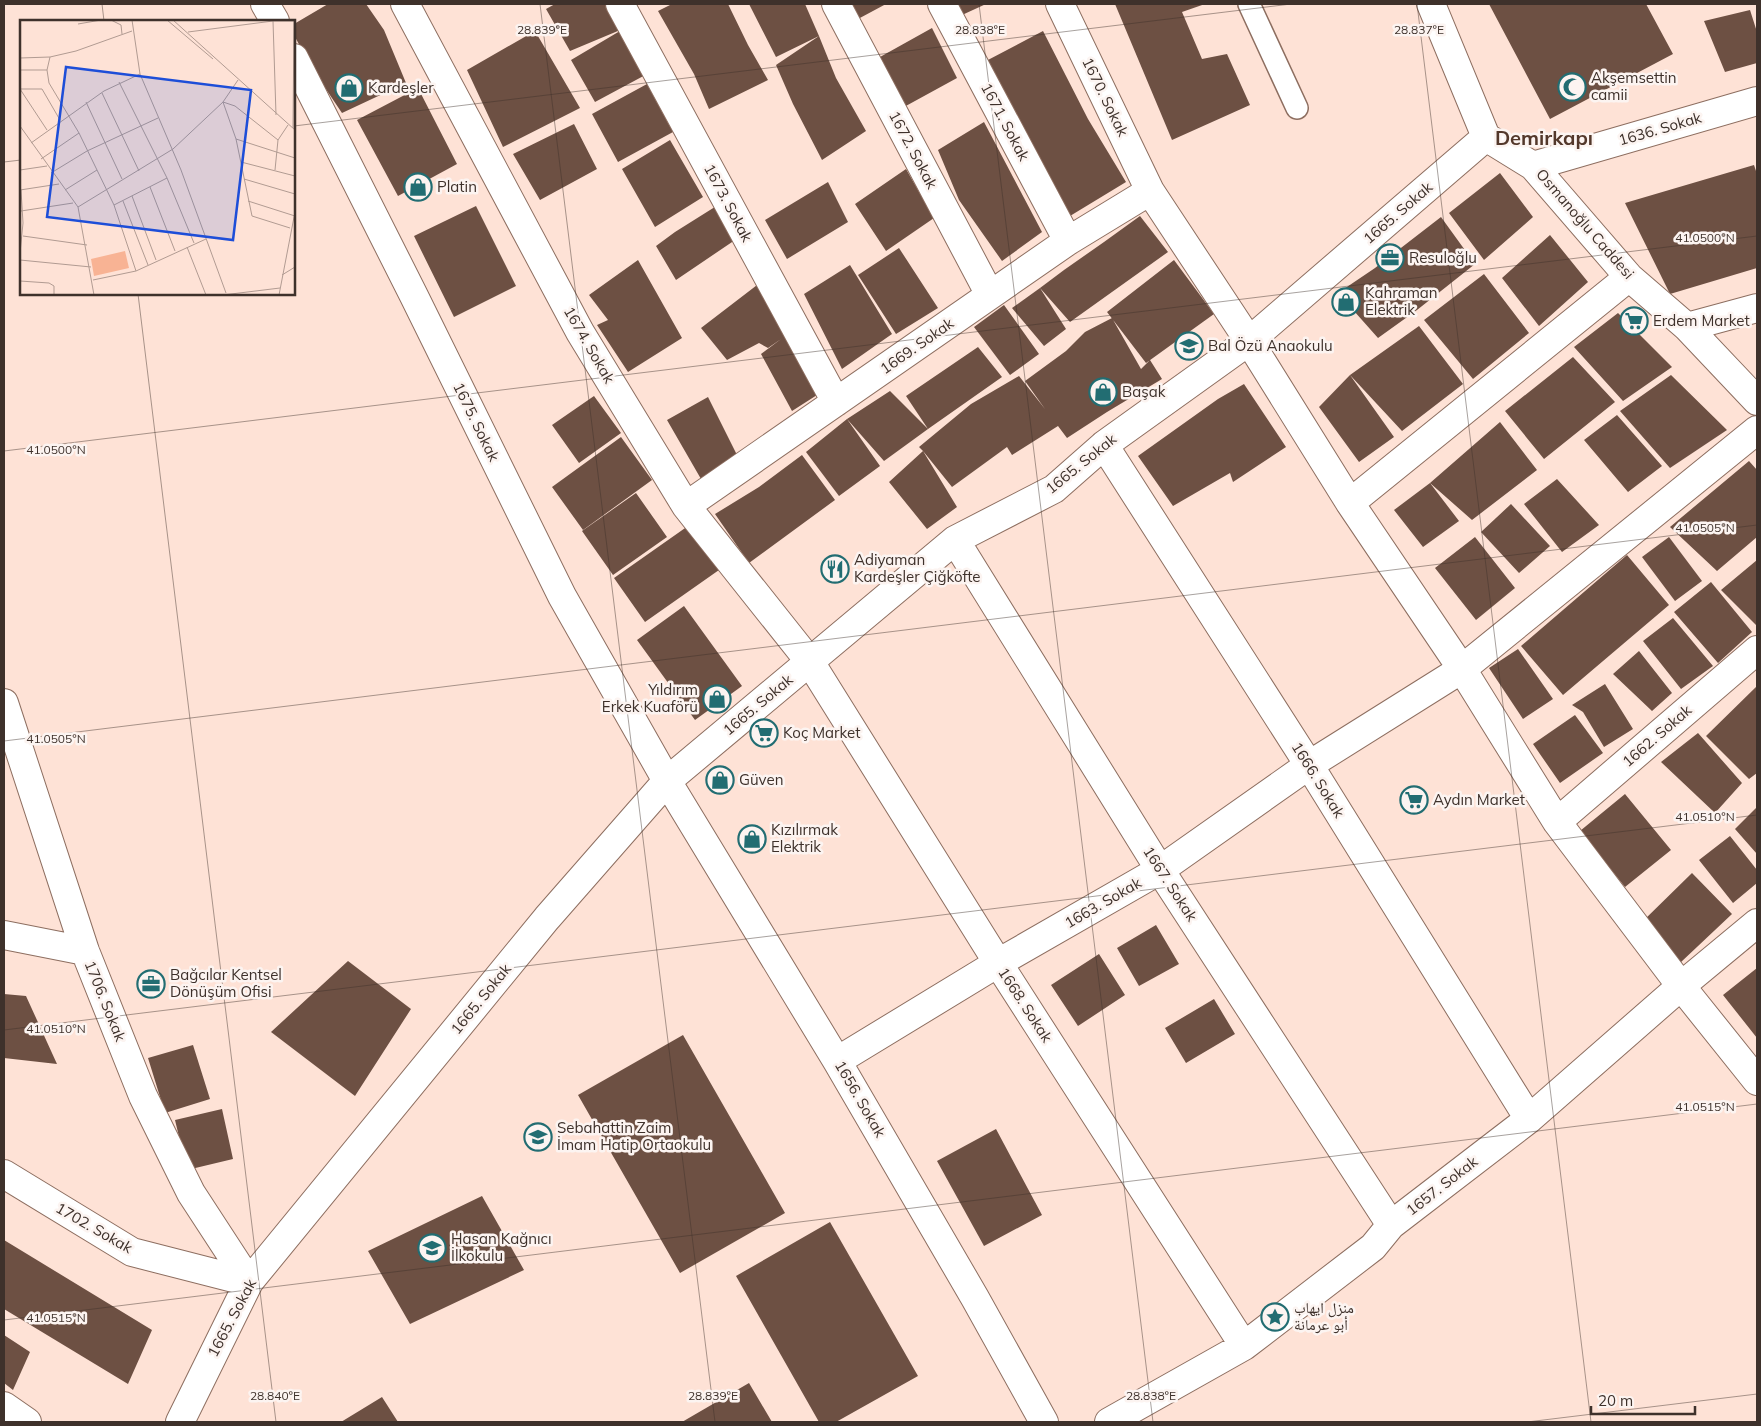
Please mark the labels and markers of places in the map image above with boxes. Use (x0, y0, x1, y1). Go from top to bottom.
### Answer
place label: Akşemsettin camii (1591, 68, 1677, 104)
mosque icon: Akşemsettin camii (1557, 72, 1587, 102)
shop icon: Kardeşler (334, 73, 364, 103)
place label: Kardeşler (368, 78, 434, 97)
shop icon: Platin (403, 172, 433, 202)
place label: Platin (437, 177, 477, 196)
office icon: Resuloğlu (1375, 243, 1405, 273)
place label: Resuloğlu (1409, 248, 1477, 267)
place label: Kahraman Elektrik (1365, 283, 1438, 319)
shop icon: Kahraman Elektrik (1331, 287, 1361, 317)
supermarket icon: Erdem Market (1619, 306, 1649, 336)
place label: Erdem Market (1653, 311, 1750, 330)
school or university icon: Bal Özü Anaokulu (1174, 331, 1204, 361)
place label: Bal Özü Anaokulu (1208, 336, 1333, 355)
shop icon: Başak (1088, 377, 1118, 407)
place label: Başak (1122, 382, 1166, 401)
place label: Adiyaman Kardeşler Çiğköfte (854, 550, 981, 586)
restaurant icon: Adiyaman Kardeşler Çiğköfte (820, 554, 850, 584)
place label: Yıldırım Erkek Kuaförü (602, 680, 698, 716)
shop icon: Yıldırım Erkek Kuaförü (702, 684, 732, 714)
supermarket icon: Koç Market (749, 718, 779, 748)
place label: Koç Market (783, 723, 861, 742)
shop icon: Güven (705, 765, 735, 795)
place label: Güven (739, 770, 783, 789)
supermarket icon: Aydın Market (1399, 785, 1429, 815)
place label: Aydın Market (1433, 790, 1525, 809)
place label: Kızılırmak Elektrik (771, 820, 838, 856)
shop icon: Kızılırmak Elektrik (737, 824, 767, 854)
place label: Bağcılar Kentsel Dönüşüm Ofisi (170, 965, 282, 1001)
office icon: Bağcılar Kentsel Dönüşüm Ofisi (136, 969, 166, 999)
place label: Sebahattin Zaim İmam Hatip Ortaokulu (557, 1118, 711, 1154)
school or university icon: Sebahattin Zaim İmam Hatip Ortaokulu (523, 1122, 553, 1152)
place label: Hasan Kağnıcı İlkokulu (451, 1229, 552, 1265)
school or university icon: Hasan Kağnıcı İlkokulu (417, 1233, 447, 1263)
place label: منزل ايهاب أبو عرمانة (1294, 1298, 1354, 1334)
place icon: منزل ايهاب أبو عرمانة (1260, 1302, 1290, 1332)

